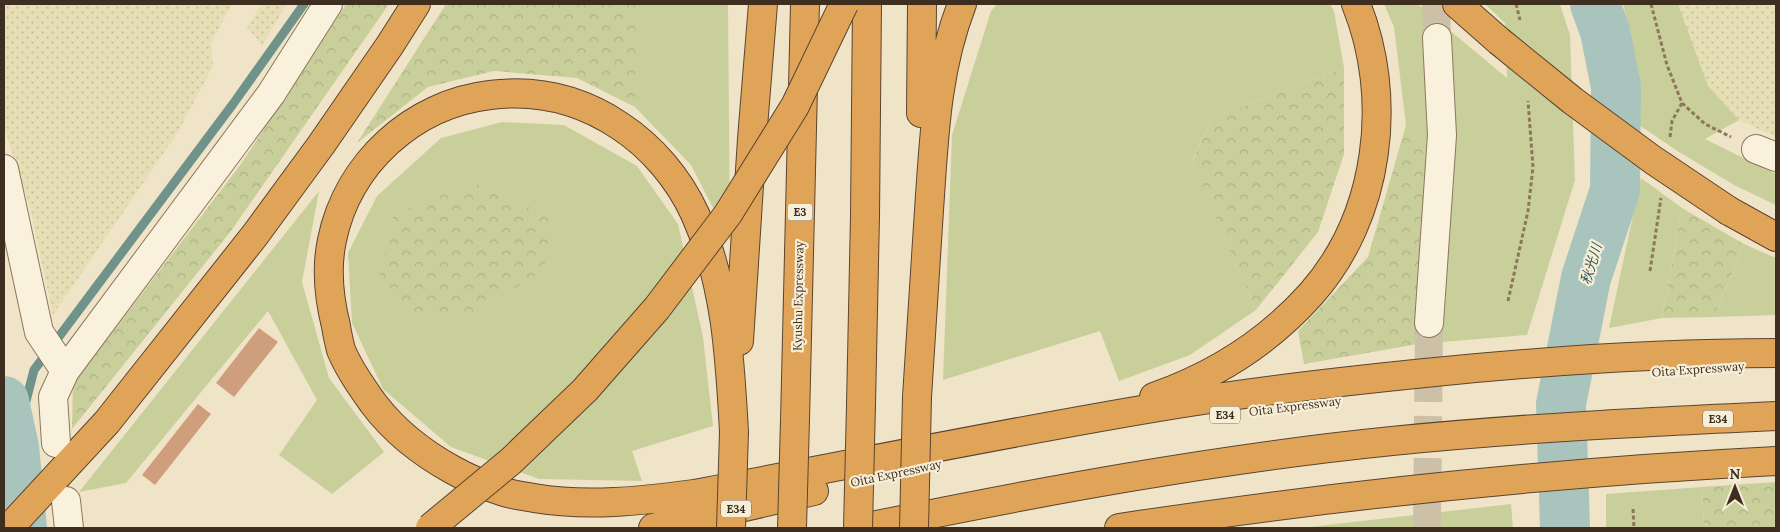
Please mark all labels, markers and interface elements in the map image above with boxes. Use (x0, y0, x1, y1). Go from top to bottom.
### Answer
road number: E3 (788, 203, 812, 220)
water label: 秋光川 (1576, 239, 1606, 287)
street label: Kyushu Expressway (790, 240, 806, 351)
street label: Oita Expressway (1651, 358, 1745, 380)
street label: Oita Expressway (1248, 393, 1343, 419)
road number: E34 (1210, 406, 1240, 424)
road number: E34 (1703, 410, 1733, 428)
street label: Oita Expressway (849, 456, 944, 490)
north arrow (1710, 462, 1760, 512)
text: N (1730, 465, 1741, 483)
road number: E34 (721, 500, 751, 518)

